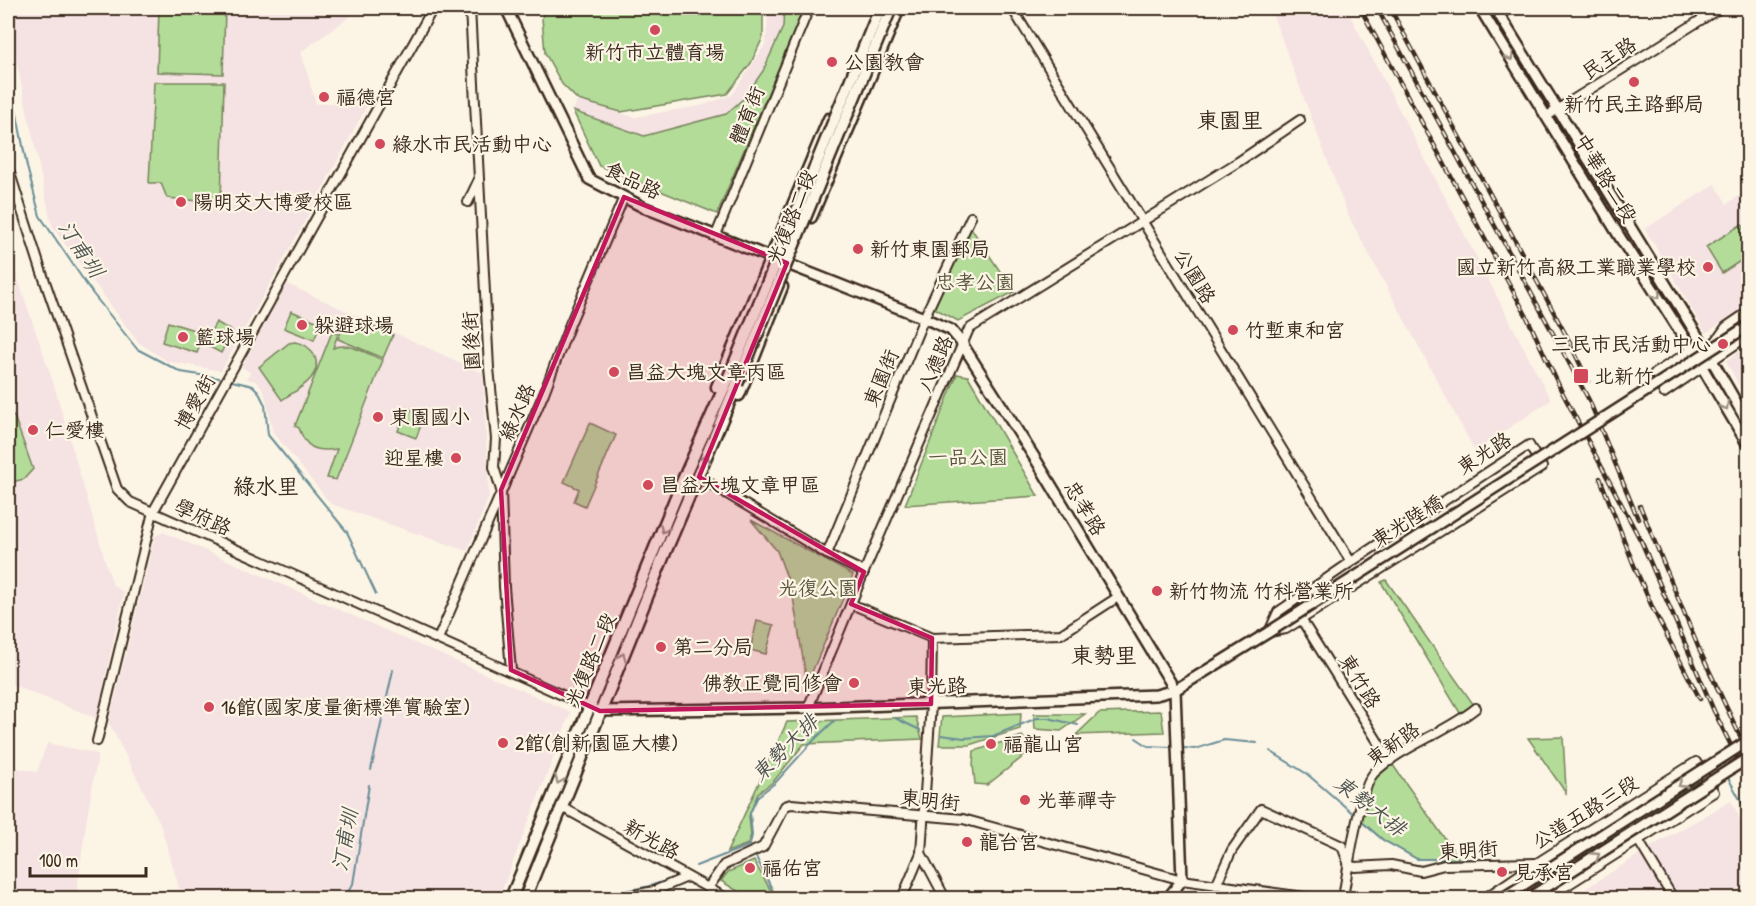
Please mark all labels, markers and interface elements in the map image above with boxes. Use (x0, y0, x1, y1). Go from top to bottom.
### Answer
marker: 新竹市立體育場 (648, 23, 662, 37)
street label: 民主路 (1576, 29, 1642, 85)
place label: 新竹市立體育場 (585, 38, 725, 65)
place label: 公園教會 (844, 48, 925, 75)
one-way arrow (1503, 51, 1515, 61)
marker: 公園教會 (825, 55, 839, 69)
marker: 新竹民主路郵局 (1627, 75, 1641, 89)
street label: 體育街 (723, 82, 770, 148)
place label: 福德宫 (336, 83, 396, 110)
marker: 福德宫 (317, 90, 331, 104)
place label: 新竹民主路郵局 (1564, 90, 1704, 117)
district label: 東園里 (1197, 105, 1263, 135)
street label: 中華路二段 (1569, 128, 1644, 228)
place label: 綠水市民活動中心 (392, 130, 552, 157)
marker: 綠水市民活動中心 (373, 137, 387, 151)
street label: 食品路 (600, 154, 667, 205)
street label: 光復路二段 (759, 165, 822, 268)
place label: 陽明交大博愛校區 (193, 188, 353, 215)
marker: 陽明交大博愛校區 (174, 195, 188, 209)
water label: 汀甫圳 (52, 214, 112, 285)
place label: 新竹東園郵局 (870, 235, 990, 262)
marker: 新竹東園郵局 (851, 242, 865, 256)
street label: 公園路 (1168, 243, 1223, 309)
place label: 國立新竹高級工業職業學校 (1456, 253, 1696, 280)
marker: 國立新竹高級工業職業學校 (1701, 260, 1715, 274)
park label: 忠孝公園 (935, 268, 1015, 295)
one-way arrow (1650, 288, 1661, 299)
street label: 園後街 (455, 310, 486, 372)
place label: 躲避球場 (314, 311, 394, 338)
place label: 竹塹東和宮 (1245, 316, 1345, 343)
marker: 躲避球場 (295, 318, 309, 332)
place label: 籃球場 (195, 323, 255, 350)
marker: 竹塹東和宮 (1226, 323, 1240, 337)
marker: 籃球場 (176, 330, 190, 344)
street label: 八德路 (910, 330, 959, 397)
place label: 三民市民活動中心 (1551, 330, 1711, 357)
marker: 三民市民活動中心 (1716, 337, 1730, 351)
street label: 東園街 (856, 345, 905, 411)
place label: 昌益大塊文章丙區 (626, 358, 786, 385)
place label: 北新竹 (1594, 362, 1654, 389)
marker: 昌益大塊文章丙區 (607, 365, 621, 379)
marker: 北新竹 (1572, 367, 1590, 385)
street label: 博愛街 (168, 369, 221, 435)
street label: 綠水路 (492, 378, 541, 445)
one-way arrow (1718, 400, 1730, 410)
place label: 東園國小 (390, 403, 470, 430)
marker: 東園國小 (371, 410, 385, 424)
place label: 仁愛樓 (45, 416, 105, 443)
marker: 仁愛樓 (26, 423, 40, 437)
street label: 東光路 (1451, 424, 1517, 480)
park label: 一品公園 (928, 443, 1008, 470)
place label: 迎星樓 (384, 444, 444, 471)
marker: 迎星樓 (449, 451, 463, 465)
one-way arrow (699, 453, 711, 464)
district label: 綠水里 (233, 471, 299, 501)
place label: 昌益大塊文章甲區 (660, 471, 820, 498)
street label: 忠孝路 (1058, 475, 1113, 541)
marker: 昌益大塊文章甲區 (641, 478, 655, 492)
street label: 東光陸橋 (1366, 488, 1448, 553)
street label: 學府路 (170, 492, 237, 541)
one-way arrow (659, 523, 671, 534)
park label: 光復公園 (778, 574, 858, 601)
place label: 新竹物流 竹科營業所 (1169, 577, 1354, 604)
marker: 新竹物流 竹科營業所 (1150, 584, 1164, 598)
street label: 光復路二段 (558, 609, 622, 711)
place label: 第二分局 (673, 633, 753, 660)
marker: 第二分局 (654, 640, 668, 654)
district label: 東勢里 (1071, 640, 1137, 670)
street label: 東竹路 (1333, 648, 1388, 714)
one-way arrow (615, 653, 627, 664)
place label: 佛教正覺同修會 (702, 669, 843, 696)
street label: 東光路 (907, 671, 968, 700)
marker: 佛教正覺同修會 (847, 676, 861, 690)
place label: 16館(國家度量衡標準實驗室) (221, 693, 470, 720)
marker: 16館(國家度量衡標準實驗室) (202, 700, 216, 714)
water label: 東勢大排 (745, 706, 826, 788)
street label: 東新路 (1361, 714, 1426, 772)
place label: 2館(創新園區大樓) (515, 729, 678, 756)
place label: 福龍山宮 (1003, 730, 1083, 757)
marker: 2館(創新園區大樓) (496, 736, 510, 750)
marker: 福龍山宮 (984, 737, 998, 751)
water label: 東勢大排 (1328, 768, 1414, 844)
street label: 公道五路三段 (1527, 768, 1643, 855)
one-way arrow (554, 774, 566, 785)
one-way arrow (1677, 777, 1688, 788)
street label: 東明街 (899, 783, 961, 816)
place label: 光華禪寺 (1037, 786, 1117, 813)
marker: 光華禪寺 (1018, 793, 1032, 807)
water label: 汀甫圳 (325, 804, 365, 873)
street label: 新光路 (619, 812, 686, 865)
place label: 龍台宮 (979, 828, 1039, 855)
street label: 東明街 (1437, 834, 1499, 865)
marker: 龍台宮 (960, 835, 974, 849)
scale bar (30, 840, 146, 878)
text: 100 m (39, 848, 78, 873)
one-way arrow (1589, 852, 1600, 863)
place label: 福佑宮 (762, 854, 822, 881)
place label: 見承宮 (1514, 858, 1574, 885)
marker: 福佑宮 (743, 861, 757, 875)
marker: 見承宮 (1495, 865, 1509, 879)

